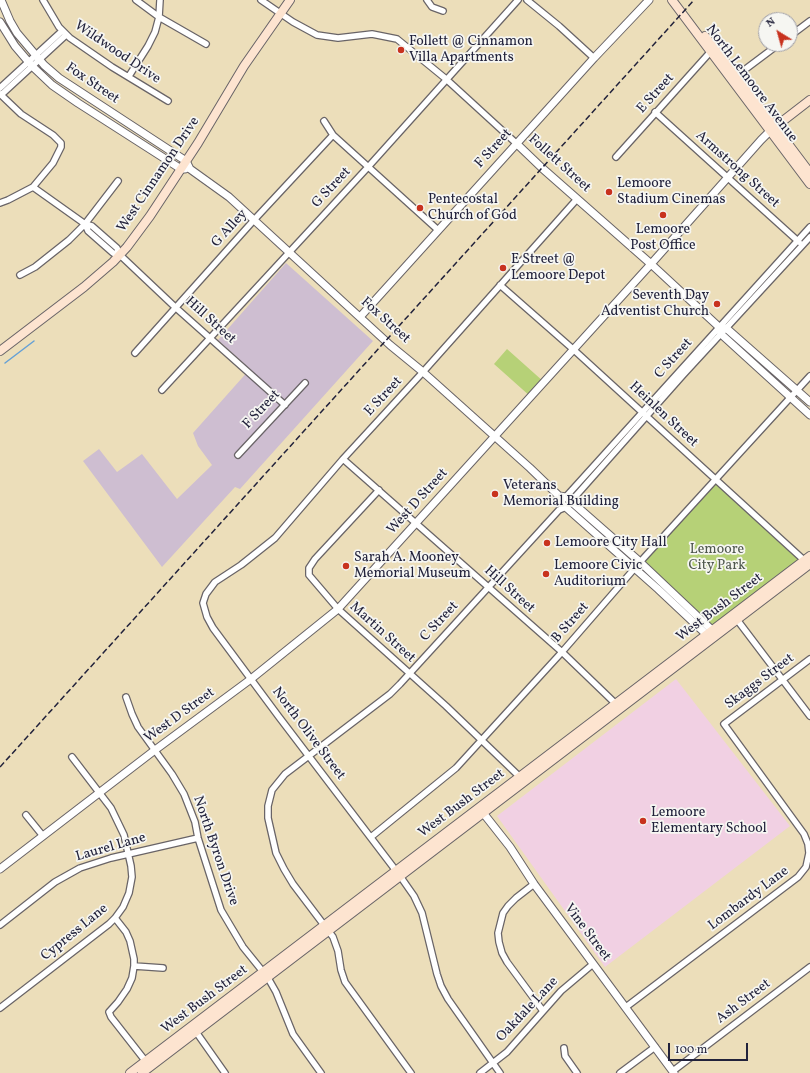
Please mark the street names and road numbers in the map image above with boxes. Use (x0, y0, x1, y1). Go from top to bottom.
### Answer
street label: Wildwood Drive (71, 18, 163, 88)
street label: North Lemoore Avenue (701, 22, 801, 146)
street label: Fox Street (62, 60, 122, 108)
street label: E Street (634, 71, 678, 117)
street label: West Cinnamon Drive (114, 114, 204, 236)
street label: F Street (472, 126, 516, 172)
street label: Armstrong Street (691, 128, 783, 212)
street label: Follett Street (524, 131, 594, 197)
street label: G Street (309, 164, 355, 212)
street label: G Alley (209, 207, 251, 251)
street label: Hill Street (181, 294, 239, 348)
street label: Fox Street (357, 294, 413, 348)
street label: C Street (651, 335, 697, 383)
street label: E Street (362, 374, 406, 420)
street label: Heinlen Street (625, 379, 701, 451)
street label: F Street (240, 387, 284, 433)
street label: West D Street (384, 466, 452, 538)
street label: Hill Street (480, 563, 538, 617)
street label: West Bush Street (674, 570, 766, 646)
street label: C Street (417, 598, 463, 646)
street label: Martin Street (346, 599, 418, 667)
street label: B Street (549, 599, 593, 647)
street label: Skaggs Street (722, 651, 798, 713)
street label: North Olive Street (268, 684, 348, 784)
street label: West D Street (141, 685, 219, 747)
street label: West Bush Street (416, 766, 508, 842)
street label: North Byron Drive (188, 794, 242, 908)
street label: Laurel Lane (74, 830, 148, 866)
street label: Lombardy Lane (706, 863, 792, 935)
street label: Cypress Lane (38, 901, 112, 965)
street label: Vine Street (560, 901, 614, 965)
street label: West Bush Street (159, 962, 251, 1038)
street label: Oakdale Lane (494, 974, 562, 1046)
street label: Ash Street (714, 976, 774, 1028)

